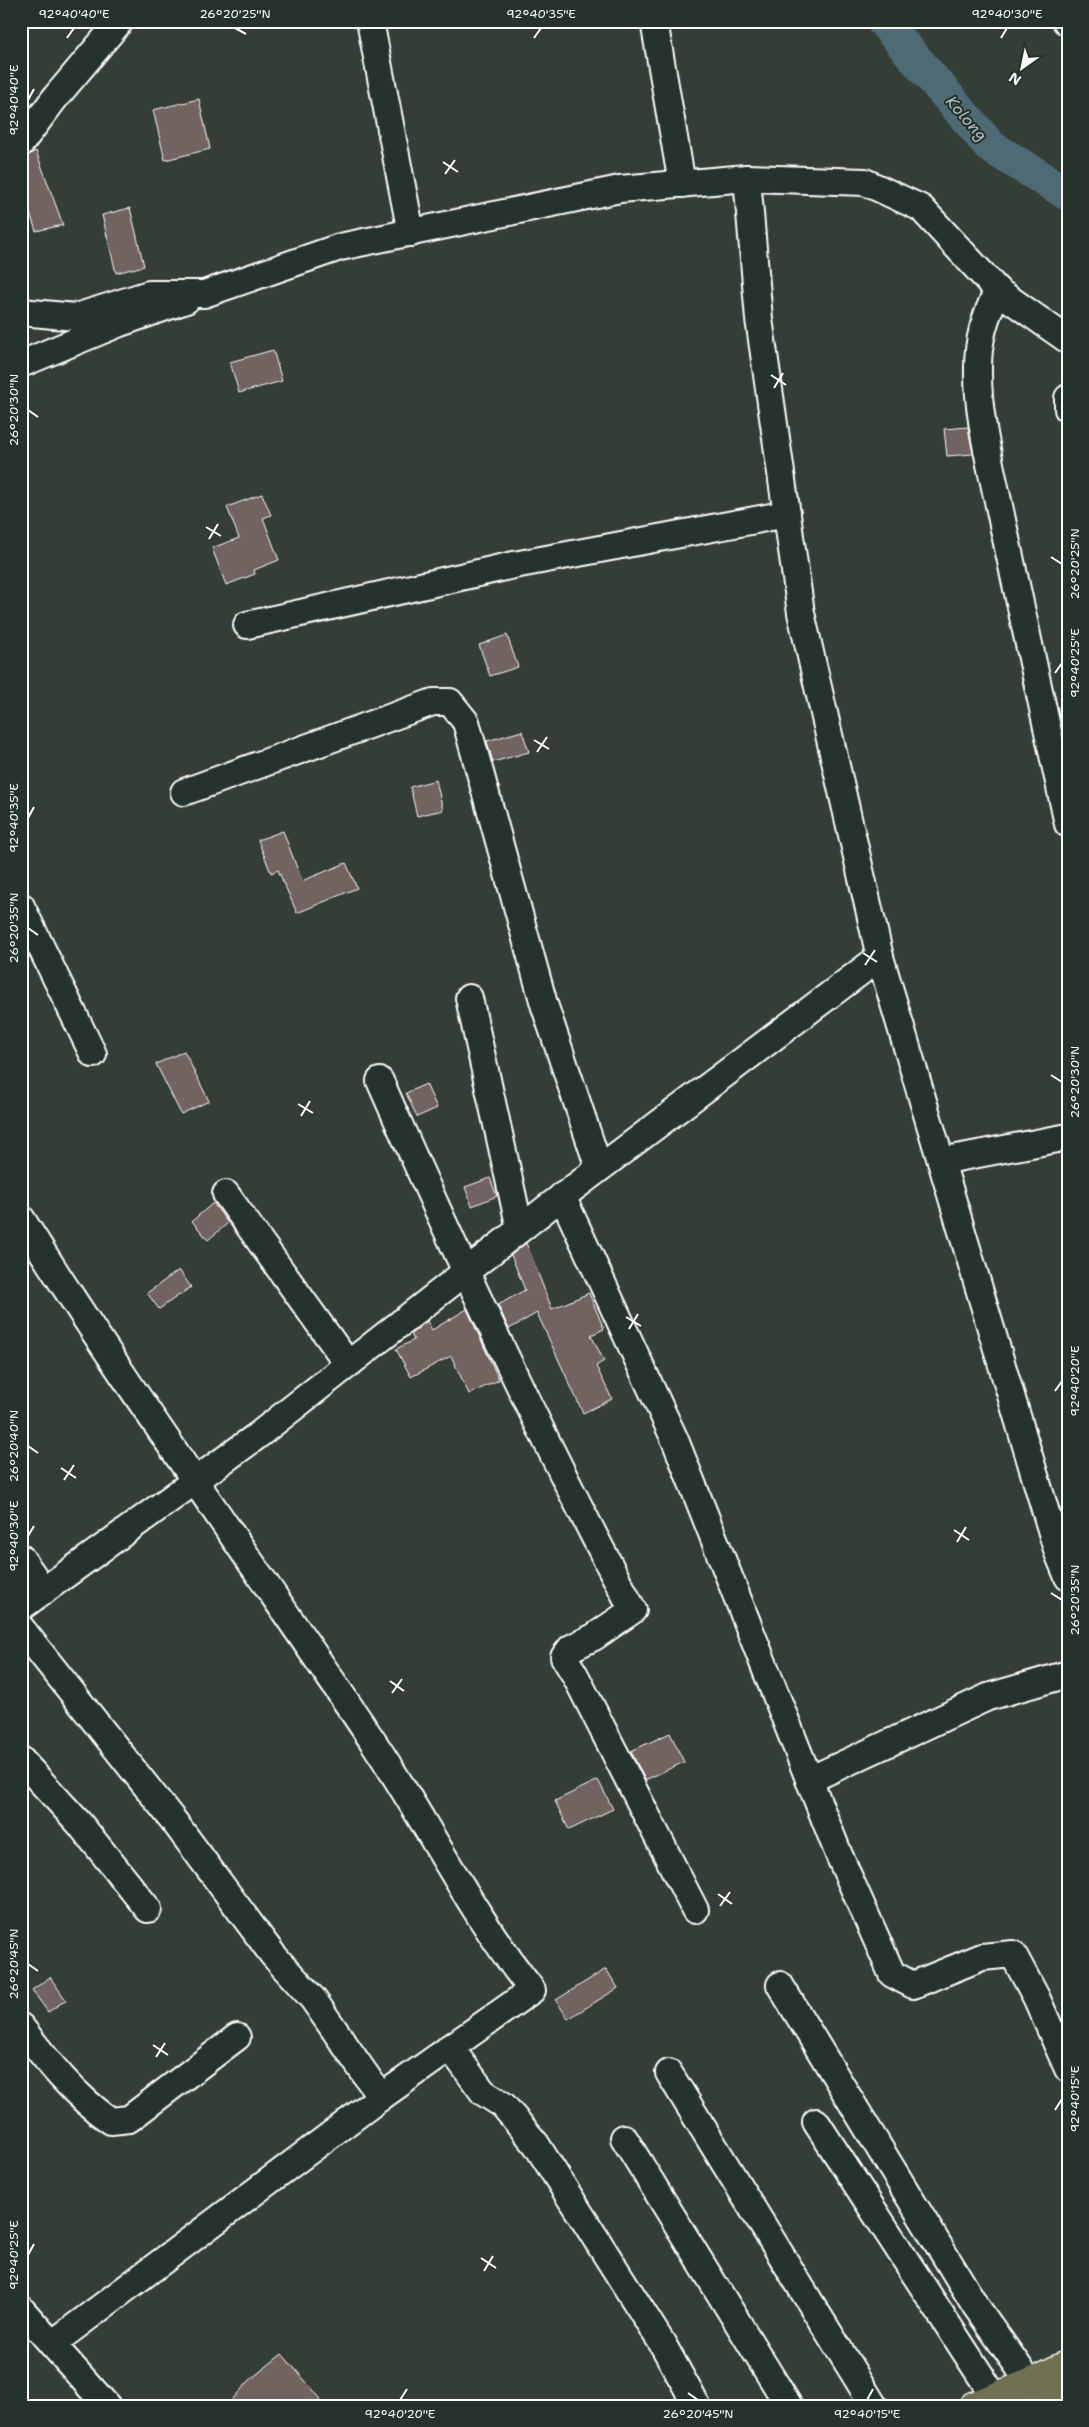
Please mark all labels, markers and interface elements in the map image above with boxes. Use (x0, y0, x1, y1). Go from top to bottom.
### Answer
text: 92°40'40"E (39, 6, 109, 22)
text: 26°20'25"N (199, 6, 271, 22)
text: 92°40'35"E (506, 6, 576, 22)
text: 92°40'30"E (972, 6, 1042, 22)
north arrow (996, 42, 1046, 92)
text: 92°40'40"E (6, 65, 22, 135)
text: N (1005, 68, 1024, 89)
water label: Kolong (941, 91, 992, 145)
text: 26°20'30"N (6, 374, 22, 446)
text: 26°20'25"N (1067, 528, 1083, 600)
text: 92°40'25"E (1067, 628, 1083, 698)
text: 92°40'35"E (6, 783, 22, 853)
text: 26°20'35"N (6, 893, 22, 963)
text: 26°20'30"N (1067, 1046, 1083, 1118)
text: 92°40'20"E (1067, 1346, 1083, 1416)
text: 26°20'40"N (6, 1410, 22, 1482)
text: 92°40'30"E (6, 1501, 22, 1571)
text: 26°20'35"N (1067, 1565, 1083, 1635)
text: 26°20'45"N (6, 1929, 22, 1999)
text: 92°40'15"E (1067, 2066, 1083, 2132)
text: 92°40'25"E (6, 2220, 22, 2290)
text: 92°40'20"E (365, 2406, 435, 2422)
text: 26°20'45"N (663, 2406, 733, 2422)
text: 92°40'15"E (834, 2406, 900, 2422)

